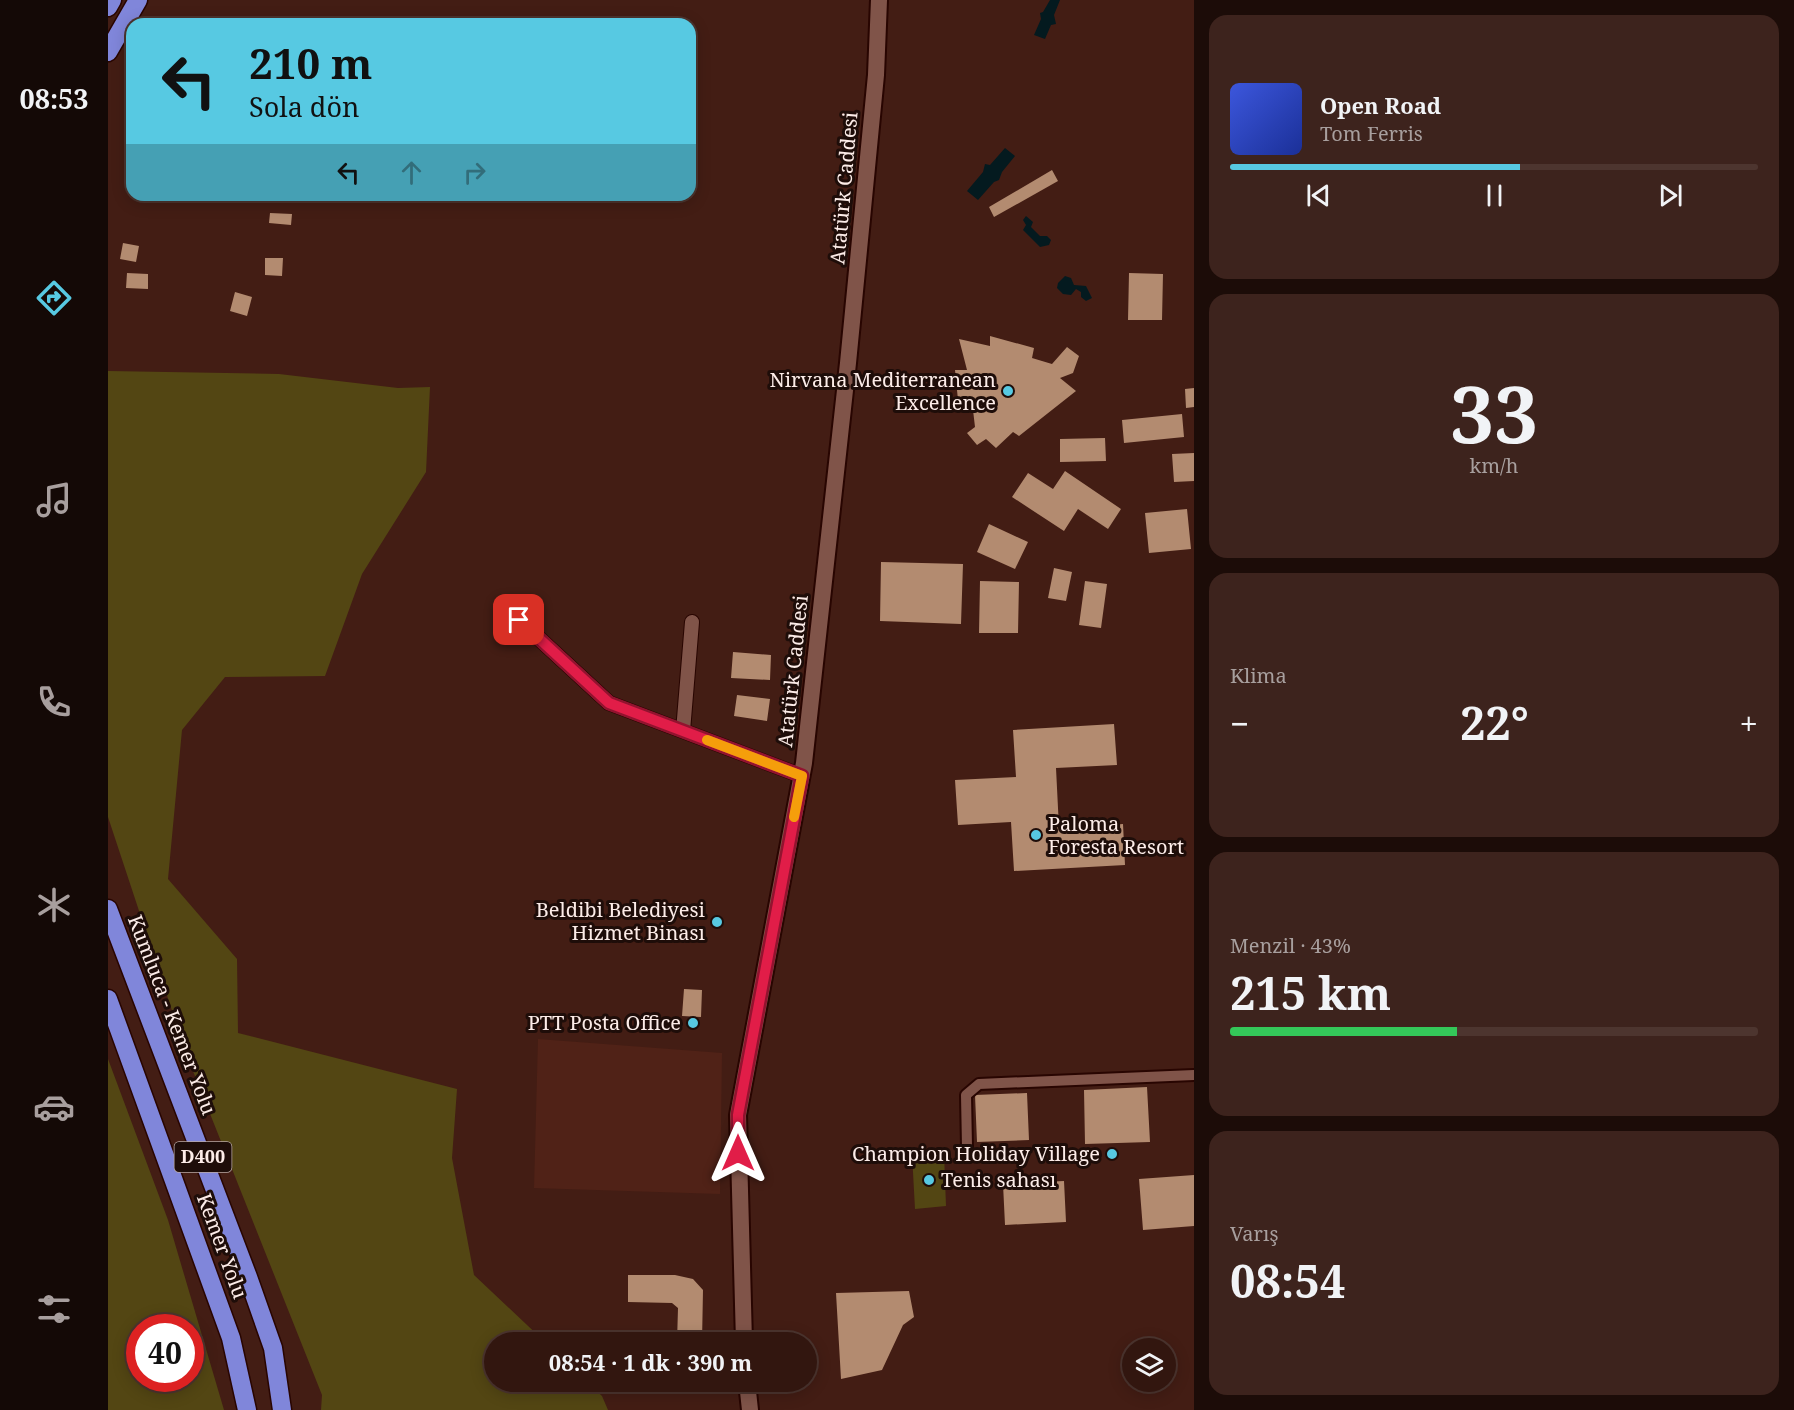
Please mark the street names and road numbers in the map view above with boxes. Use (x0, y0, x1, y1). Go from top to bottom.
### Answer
street label: Atatürk Caddesi (823, 110, 864, 265)
street label: Atatürk Caddesi (771, 593, 814, 748)
street label: Kumluca - Kemer Yolu (122, 911, 223, 1119)
road number: D400 (174, 1142, 232, 1172)
street label: Kemer Yolu (191, 1189, 254, 1302)

